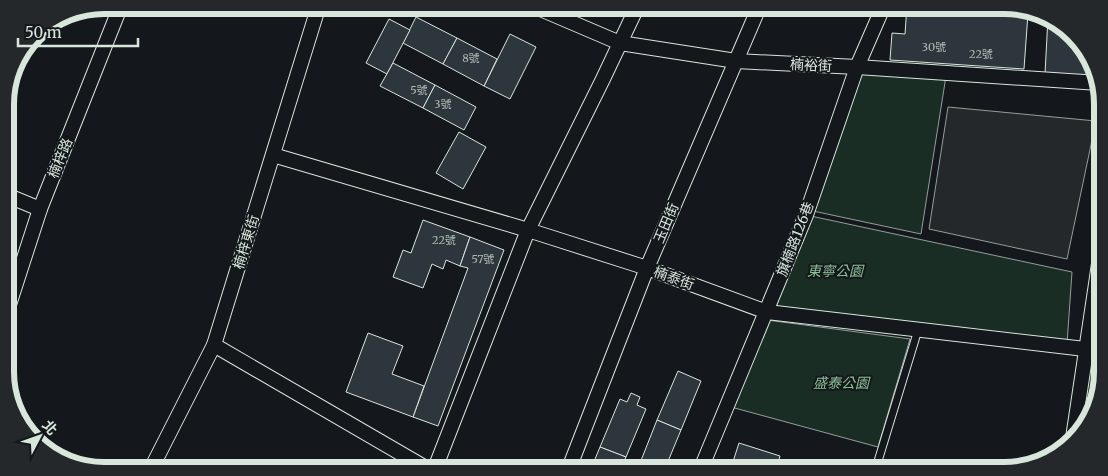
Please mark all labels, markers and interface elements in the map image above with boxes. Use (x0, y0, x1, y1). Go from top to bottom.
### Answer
scale bar (18, 15, 138, 47)
text: 50 m (25, 23, 62, 42)
house number: 30號 (922, 40, 946, 54)
house number: 22號 (969, 47, 993, 61)
house number: 8號 (462, 51, 480, 65)
street label: 楠裕街 (790, 55, 832, 75)
house number: 5號 (410, 83, 428, 97)
house number: 3號 (434, 97, 452, 111)
street label: 楠梓路 (44, 135, 76, 181)
street label: 旗楠路126巷 (773, 199, 817, 279)
street label: 玉田街 (650, 200, 682, 246)
street label: 楠梓東街 (229, 213, 263, 271)
house number: 22號 (432, 233, 456, 247)
house number: 57號 (471, 252, 495, 266)
street label: 楠泰街 (651, 262, 697, 294)
park label: 東寧公園 (807, 262, 865, 280)
park label: 盛泰公園 (813, 374, 871, 392)
north arrow (15, 411, 65, 461)
text: 北 (38, 416, 61, 439)

